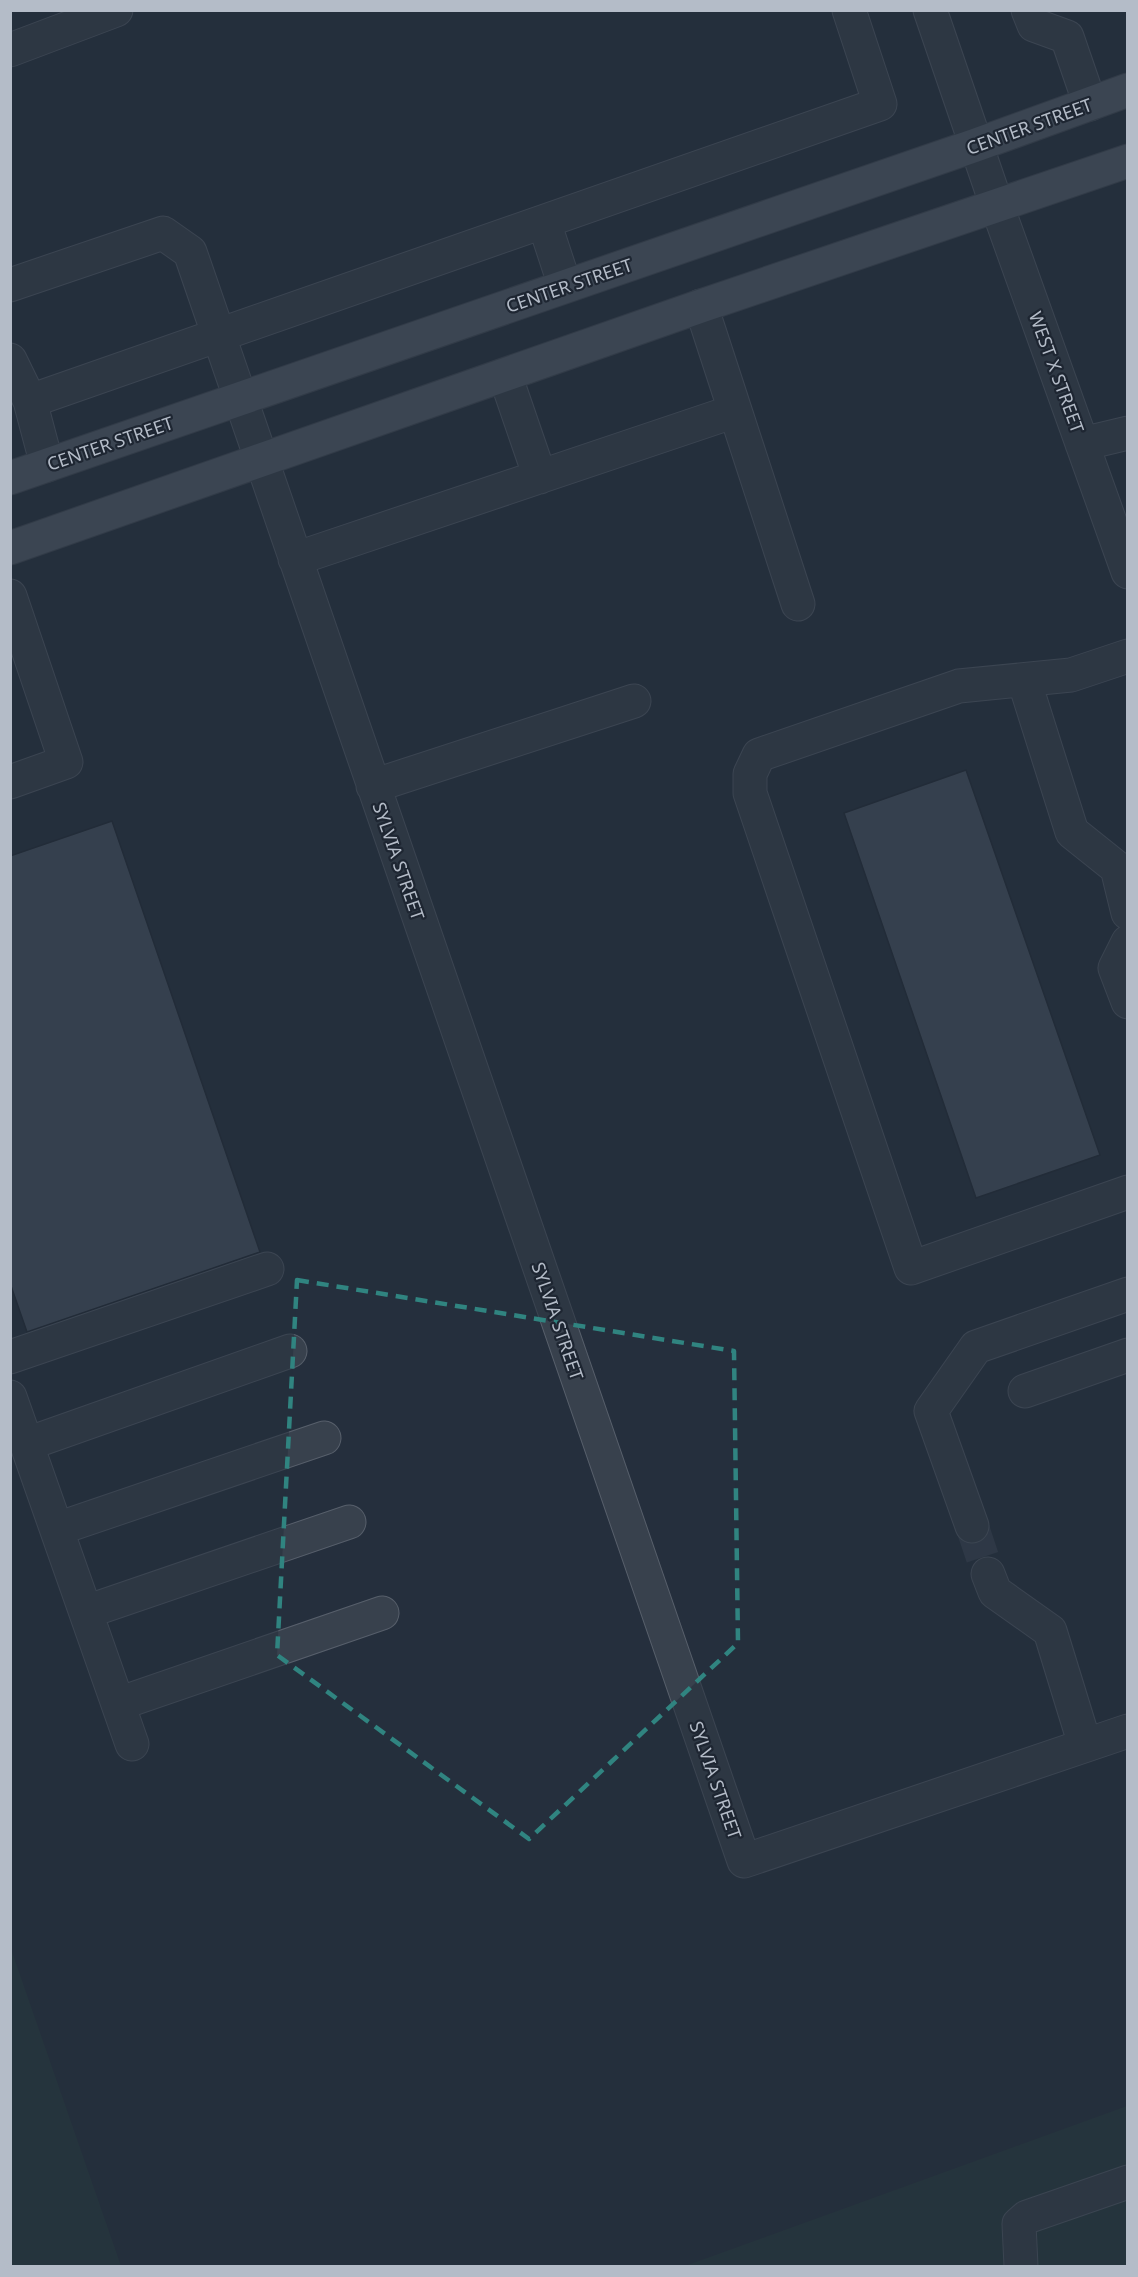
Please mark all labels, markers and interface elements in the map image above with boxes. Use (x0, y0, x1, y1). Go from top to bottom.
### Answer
street label: CENTER STREET (963, 92, 1095, 160)
street label: CENTER STREET (503, 252, 635, 318)
street label: WEST X STREET (1024, 308, 1090, 436)
street label: CENTER STREET (44, 410, 176, 476)
street label: SYLVIA STREET (368, 799, 430, 923)
street label: SYLVIA STREET (527, 1259, 589, 1383)
street label: SYLVIA STREET (685, 1718, 747, 1842)

